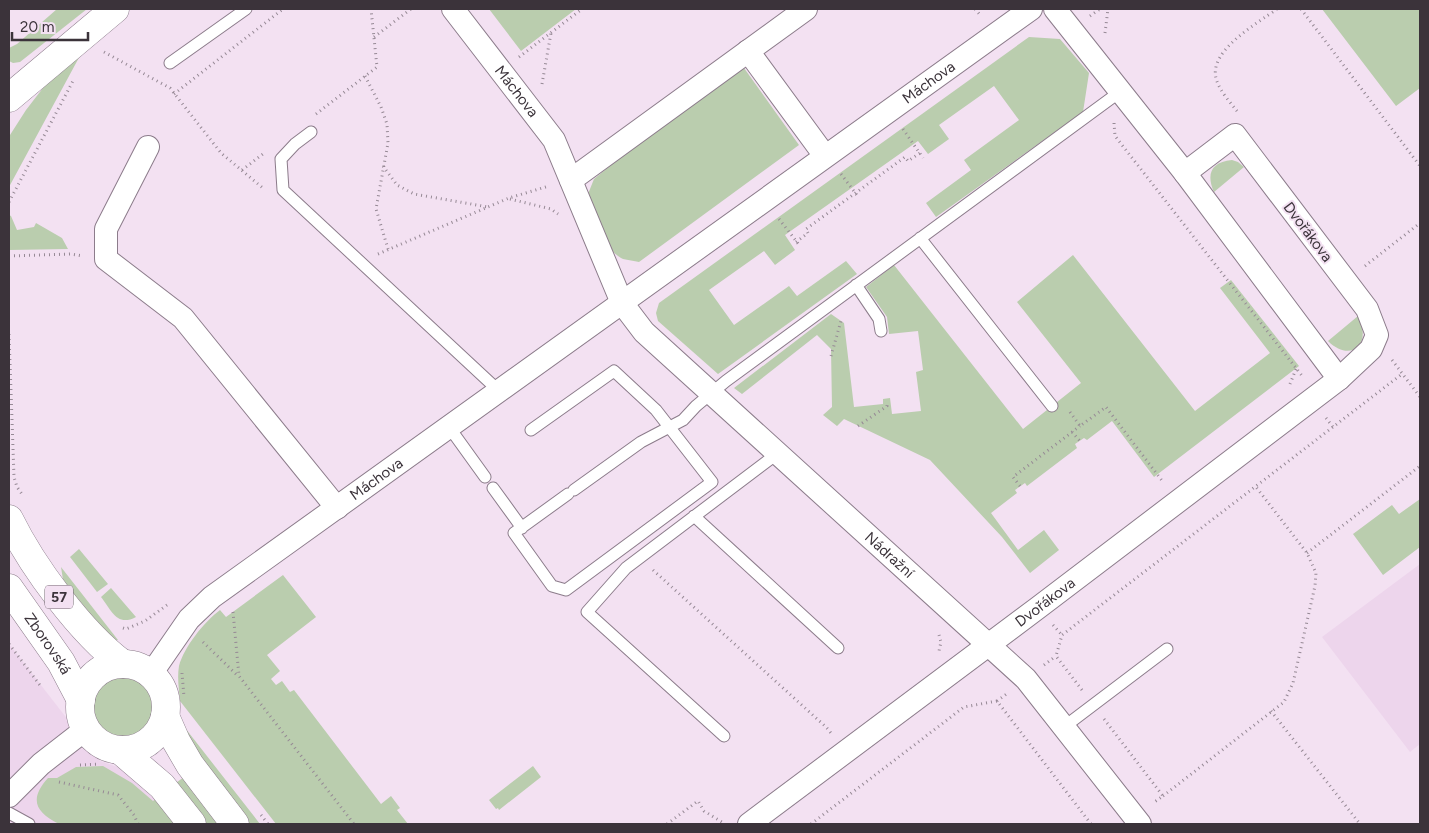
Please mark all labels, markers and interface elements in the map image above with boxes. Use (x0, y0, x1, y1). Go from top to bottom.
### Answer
scale bar (12, 10, 89, 42)
text: 20 m (20, 18, 54, 36)
street label: Máchova (899, 57, 959, 107)
street label: Máchova (491, 62, 542, 121)
street label: Dvořákova (1280, 199, 1336, 265)
street label: Máchova (346, 454, 406, 504)
street label: Nádražní (861, 528, 919, 583)
street label: Dvořákova (1012, 574, 1079, 631)
road number: 57 (45, 586, 73, 608)
street label: Zborovská (21, 610, 75, 677)

